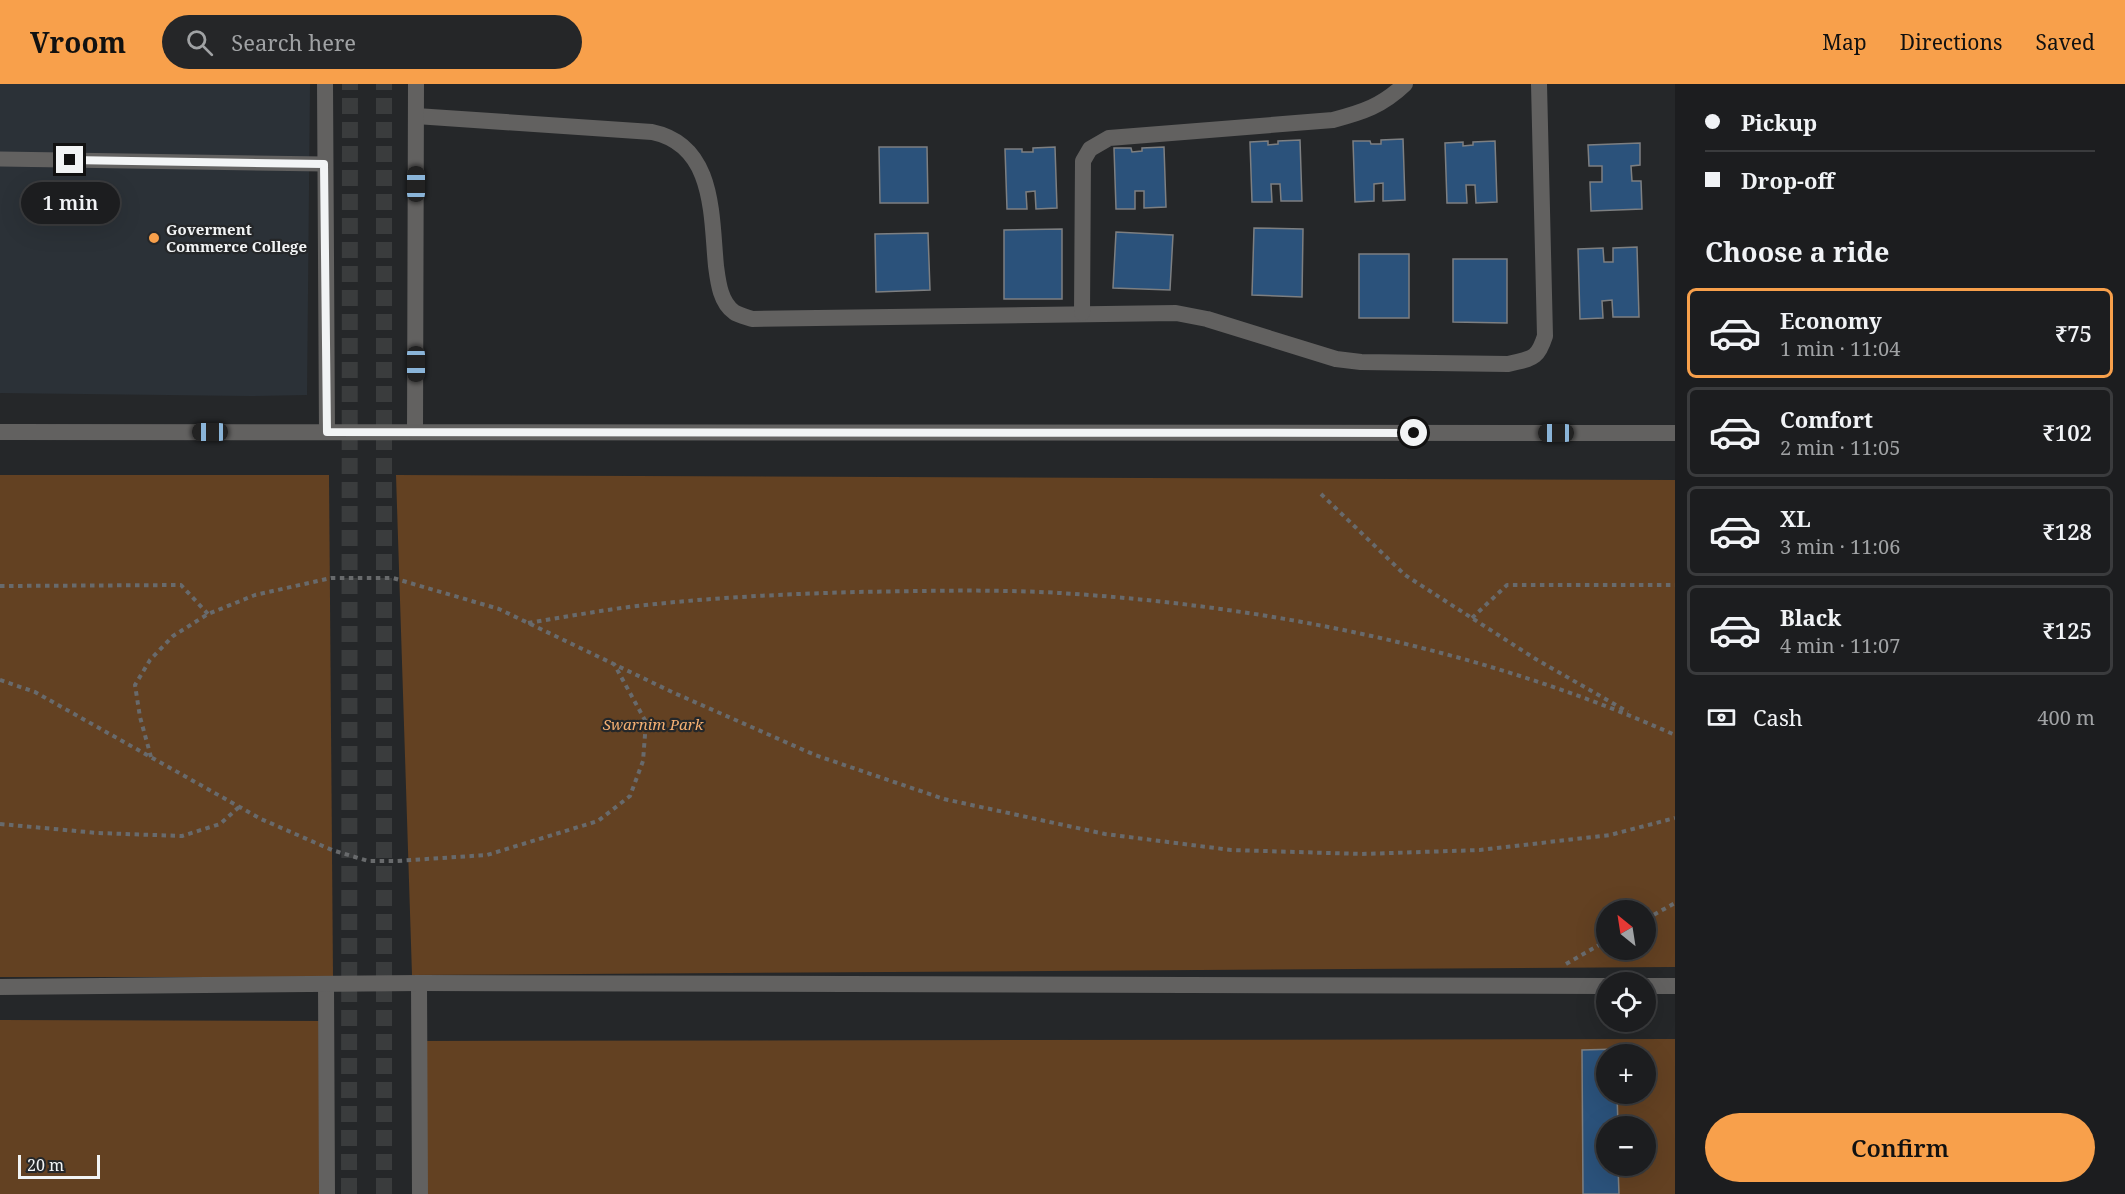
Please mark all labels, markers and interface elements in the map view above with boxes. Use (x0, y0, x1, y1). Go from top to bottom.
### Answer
search box (162, 15, 582, 69)
text: Vroom (30, 23, 126, 61)
icon: search (183, 26, 216, 59)
text: Search here (231, 27, 356, 57)
text: Map (1822, 28, 1867, 56)
text: Directions (1900, 28, 2002, 56)
text: Saved (2035, 28, 2095, 56)
text: Pickup (1741, 107, 1817, 137)
route end (56, 146, 83, 173)
text: Drop-off (1741, 165, 1834, 195)
car (407, 166, 425, 202)
callout: 1 min (20, 181, 119, 223)
text: 1 min (43, 189, 98, 216)
place label: Goverment Commerce College (166, 219, 307, 256)
marker: Goverment Commerce College (147, 231, 161, 245)
text: Choose a ride (1705, 233, 1890, 270)
text: Economy (1780, 305, 1882, 335)
icon: car (1708, 306, 1762, 360)
text: ₹75 (2055, 318, 2092, 348)
text: 1 min · 11:04 (1780, 335, 1900, 362)
car (407, 346, 425, 382)
text: Comfort (1780, 404, 1873, 434)
icon: car (1708, 405, 1762, 459)
text: ₹102 (2043, 417, 2092, 447)
route start (1400, 419, 1427, 446)
car (192, 423, 228, 441)
car (1538, 424, 1574, 442)
text: 2 min · 11:05 (1780, 434, 1900, 461)
text: XL (1780, 503, 1811, 533)
icon: car (1708, 504, 1762, 558)
text: ₹128 (2043, 516, 2092, 546)
text: 3 min · 11:06 (1780, 533, 1900, 560)
text: Black (1780, 602, 1841, 632)
icon: car (1708, 603, 1762, 657)
text: ₹125 (2043, 615, 2092, 645)
text: 4 min · 11:07 (1780, 632, 1900, 659)
icon: cash (1705, 701, 1738, 734)
text: Cash (1753, 702, 1803, 732)
text: 400 m (2037, 704, 2095, 731)
park label: Swarnim Park (603, 714, 704, 734)
north arrow (1596, 900, 1656, 960)
map controls (1596, 900, 1656, 1176)
button: locate (1596, 972, 1656, 1032)
button: + (1596, 1044, 1656, 1104)
button: Confirm (1705, 1113, 2095, 1182)
button: − (1596, 1116, 1656, 1176)
scale bar (18, 1152, 100, 1180)
text: 20 m (27, 1154, 64, 1176)

